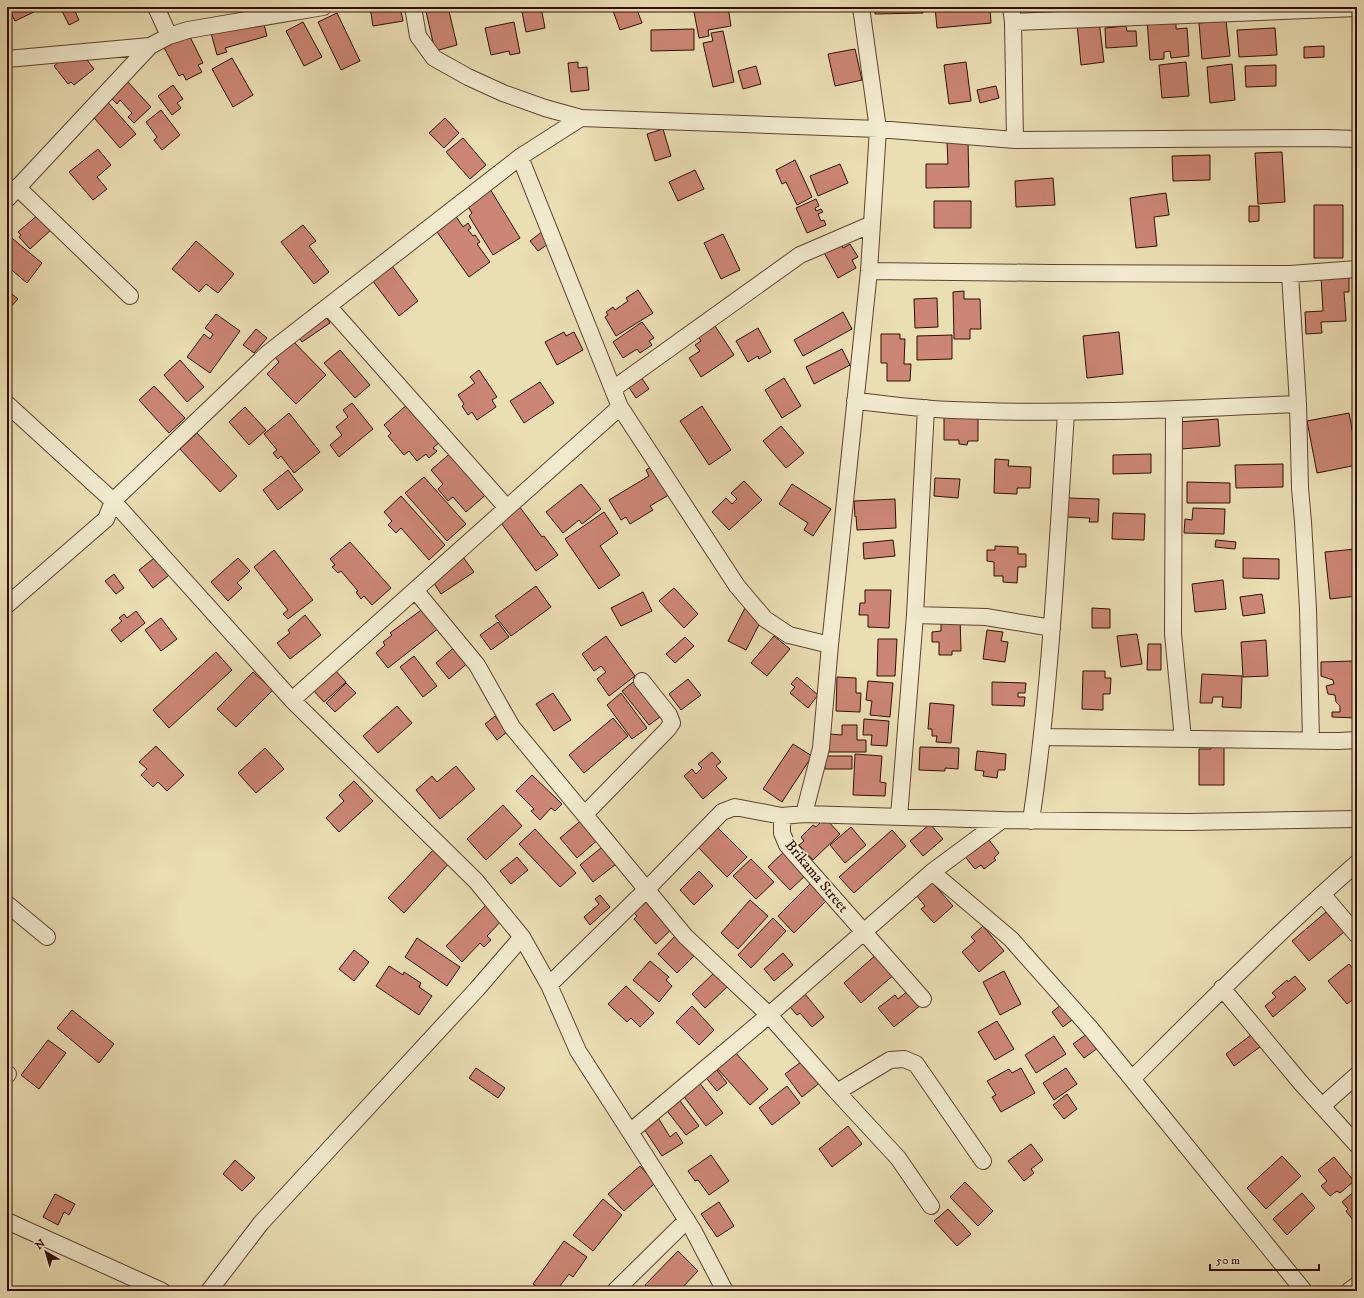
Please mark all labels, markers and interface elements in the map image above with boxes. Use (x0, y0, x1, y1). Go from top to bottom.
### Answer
street label: Brikama Street (781, 836, 853, 917)
north arrow (26, 1232, 66, 1272)
text: N (33, 1237, 48, 1253)
scale bar (1210, 1246, 1319, 1272)
text: 50 m (1216, 1253, 1240, 1268)

